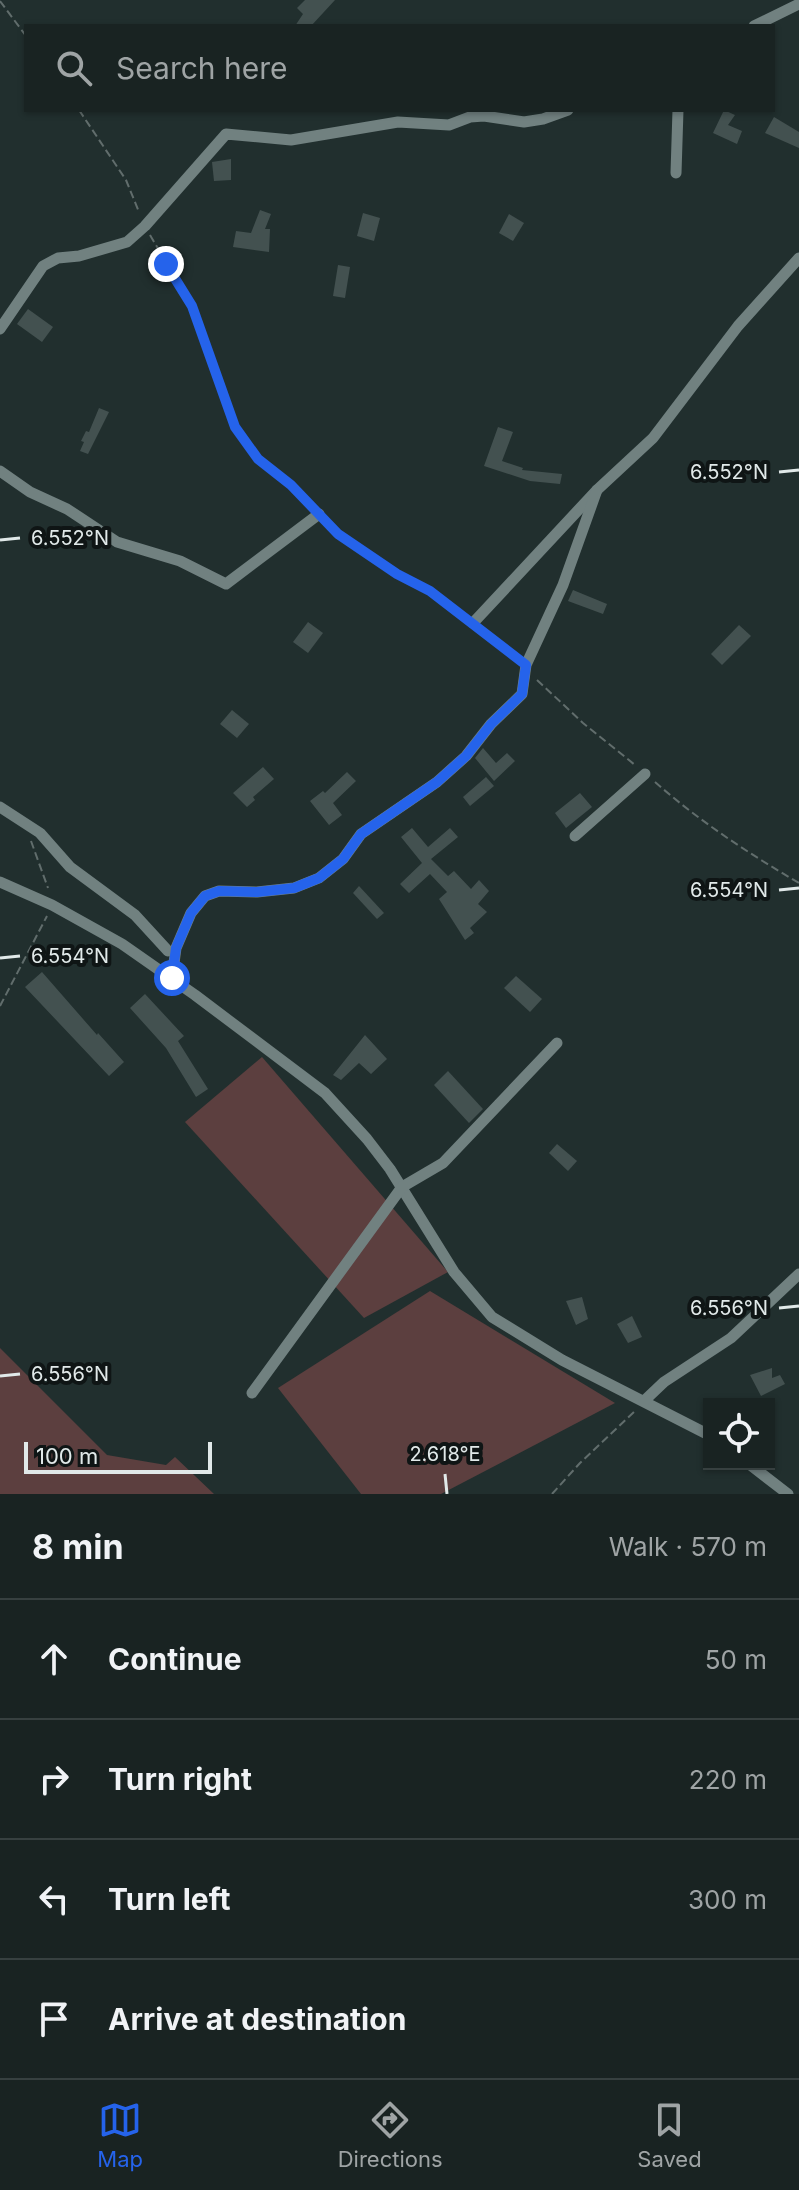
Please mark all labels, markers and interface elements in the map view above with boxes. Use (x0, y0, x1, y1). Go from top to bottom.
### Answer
search box (24, 24, 775, 112)
icon: search (52, 46, 96, 90)
text: Search here (116, 50, 288, 86)
route end (148, 246, 184, 282)
text: 6.552°N (690, 460, 768, 484)
text: 6.552°N (31, 526, 109, 550)
text: 6.554°N (690, 878, 768, 902)
text: 6.554°N (31, 944, 109, 968)
route start (154, 960, 190, 996)
text: 6.556°N (690, 1296, 768, 1320)
text: 6.556°N (31, 1362, 109, 1386)
map controls (703, 1398, 775, 1470)
button: locate (703, 1398, 775, 1470)
scale bar (24, 1438, 212, 1474)
text: 2.618°E (409, 1442, 481, 1466)
text: 100 m (36, 1443, 98, 1469)
text: 8 min (32, 1526, 124, 1567)
text: Walk · 570 m (609, 1531, 767, 1562)
icon: ahead (32, 1637, 76, 1681)
text: Continue (108, 1641, 242, 1677)
text: 50 m (705, 1644, 767, 1675)
icon: right (32, 1757, 76, 1801)
text: Turn right (108, 1761, 252, 1797)
text: 220 m (689, 1764, 767, 1795)
icon: left (32, 1877, 76, 1921)
text: Turn left (108, 1881, 230, 1917)
text: 300 m (688, 1884, 767, 1915)
icon: arrive (32, 1997, 76, 2041)
text: Arrive at destination (108, 2001, 406, 2037)
tab: Map (97, 2098, 143, 2172)
tab: Directions (338, 2098, 443, 2172)
tab: Saved (637, 2098, 702, 2172)

